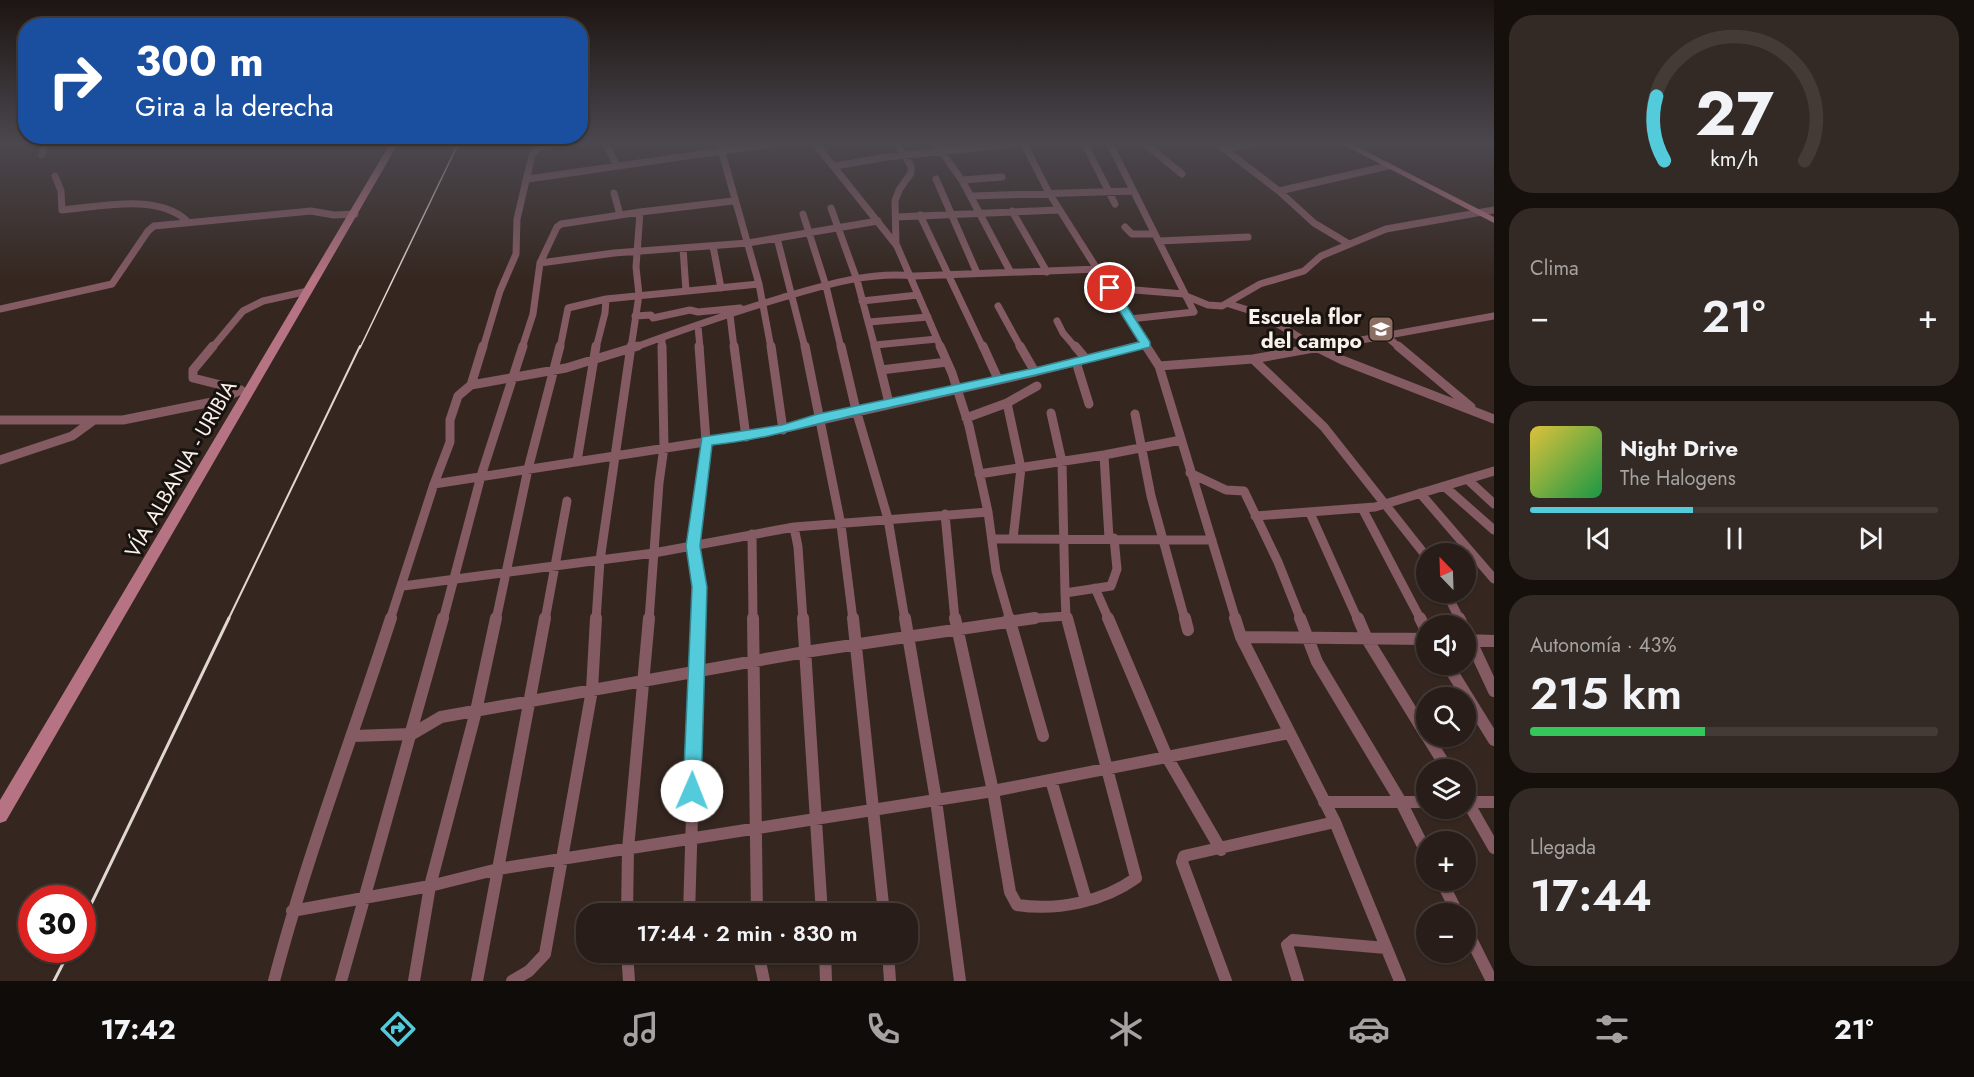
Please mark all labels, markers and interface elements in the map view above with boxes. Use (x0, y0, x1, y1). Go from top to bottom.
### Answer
text: 300 m (135, 31, 264, 92)
icon: right (36, 42, 114, 120)
text: 27 (1695, 68, 1774, 158)
text: Gira a la derecha (135, 87, 334, 126)
text: km/h (1710, 143, 1758, 174)
text: Clima (1530, 254, 1579, 283)
pin (1084, 262, 1135, 313)
icon: arrive (1093, 271, 1126, 304)
text: 21° (1702, 284, 1765, 349)
text: − (1530, 293, 1549, 340)
text: + (1918, 293, 1938, 340)
place label: Escuela flor del campo (1248, 302, 1362, 356)
school or university icon: Escuela flor del campo (1366, 314, 1396, 344)
street label: VÍA ALBANIA - URIBIA (118, 374, 244, 563)
text: Night Drive (1620, 432, 1738, 464)
text: The Halogens (1620, 464, 1736, 493)
icon: previous (1582, 522, 1615, 555)
icon: pause (1718, 522, 1751, 555)
icon: next (1854, 522, 1887, 555)
north arrow (1416, 543, 1476, 603)
map controls (1416, 543, 1476, 963)
button: sound (1416, 615, 1476, 675)
text: Autonomía · 43% (1530, 631, 1676, 660)
text: 215 km (1530, 661, 1682, 726)
button: search (1416, 687, 1476, 747)
position arrow (660, 759, 724, 823)
button: layers (1416, 759, 1476, 819)
button: + (1416, 831, 1476, 891)
text: Llegada (1530, 833, 1596, 862)
text: 17:44 (1530, 863, 1652, 928)
speed limit sign: 30 (18, 885, 96, 963)
button: − (1416, 903, 1476, 963)
text: 17:44 · 2 min · 830 m (636, 917, 858, 949)
icon: directions (377, 1008, 419, 1050)
icon: music (620, 1008, 662, 1050)
icon: phone (862, 1008, 904, 1050)
icon: climate (1105, 1008, 1147, 1050)
icon: car (1348, 1008, 1390, 1050)
icon: filters (1591, 1008, 1633, 1050)
text: 17:42 (100, 1010, 176, 1049)
text: 21° (1834, 1010, 1873, 1049)

